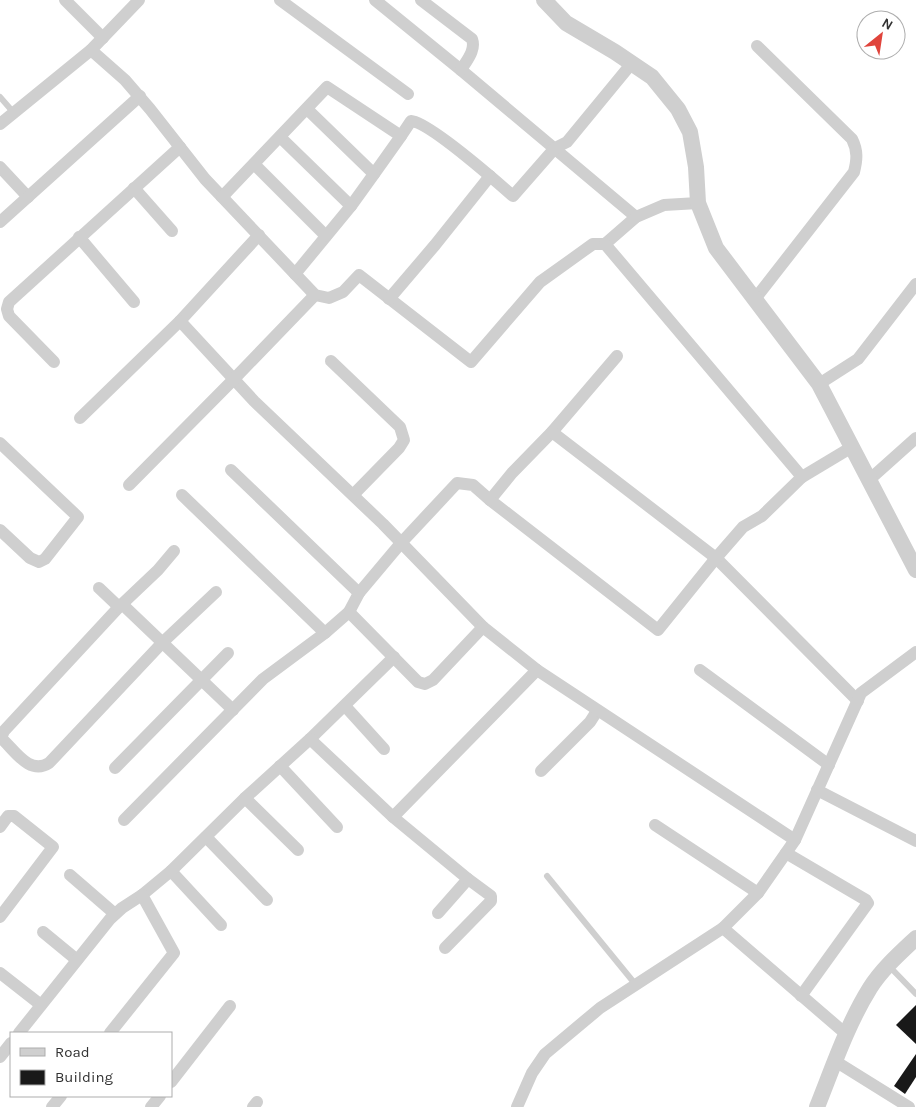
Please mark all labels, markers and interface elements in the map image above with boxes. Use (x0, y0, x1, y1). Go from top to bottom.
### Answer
north arrow (856, 10, 906, 60)
text: N (879, 14, 896, 34)
legend (10, 1032, 172, 1097)
text: Road (55, 1043, 90, 1061)
text: Building (55, 1068, 113, 1086)

